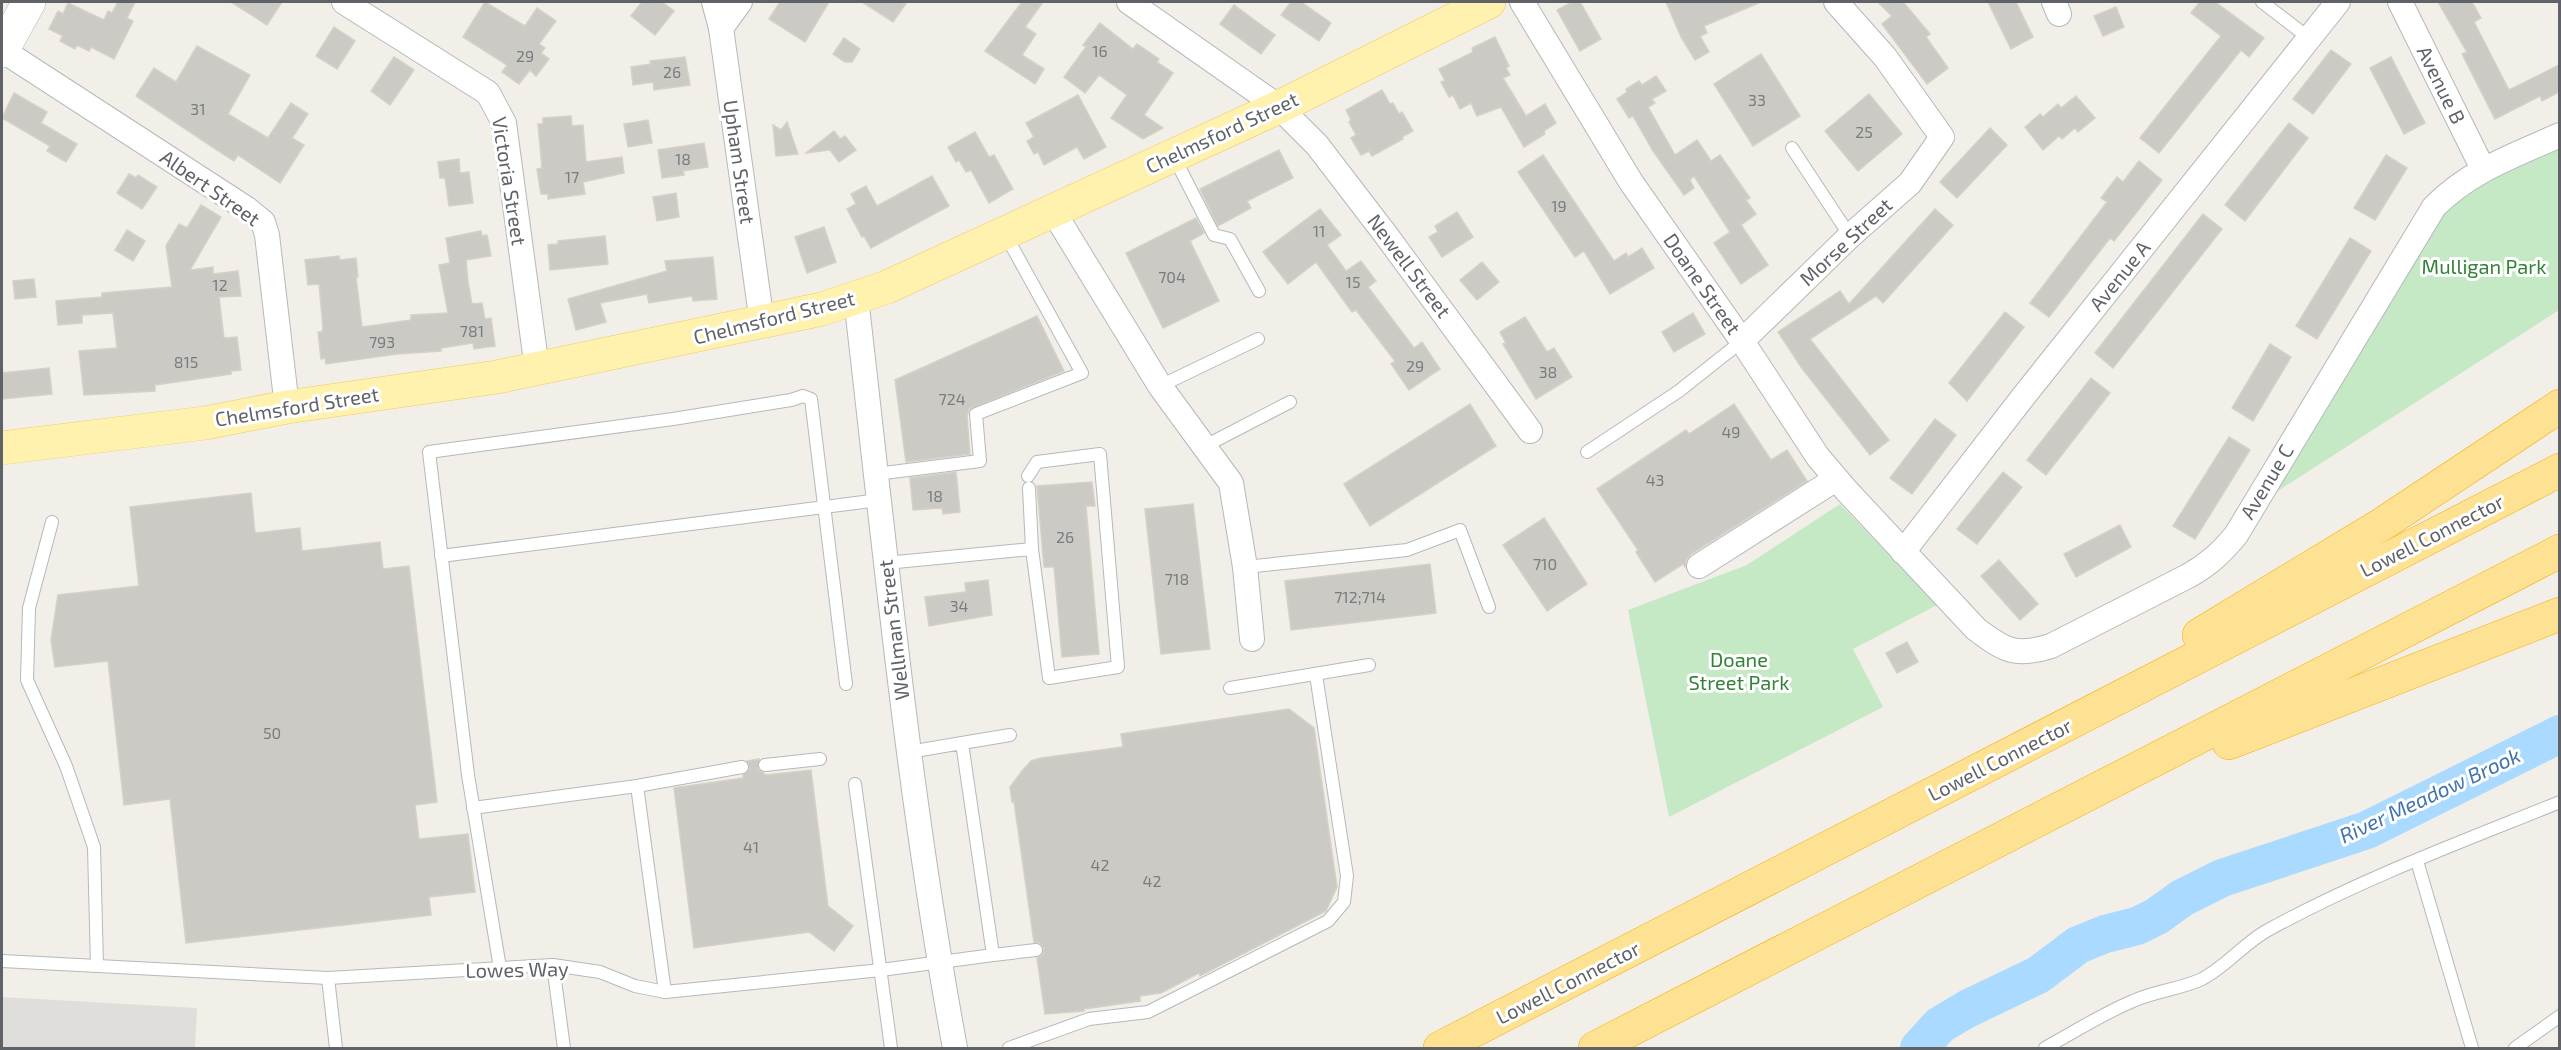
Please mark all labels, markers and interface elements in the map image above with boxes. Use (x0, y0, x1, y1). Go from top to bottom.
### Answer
house number: 16 (1092, 41, 1108, 60)
street label: Avenue B (2413, 42, 2471, 128)
house number: 29 (516, 46, 534, 65)
house number: 26 (663, 62, 681, 81)
street label: Chelmsford Street (1142, 86, 1302, 178)
house number: 33 (1748, 90, 1766, 109)
street label: Upham Street (719, 98, 761, 226)
house number: 31 (190, 99, 206, 118)
street label: Victoria Street (488, 115, 532, 247)
house number: 25 (1855, 122, 1873, 141)
street label: Albert Street (156, 144, 265, 231)
house number: 18 (675, 149, 691, 168)
house number: 17 (565, 167, 579, 186)
street label: Morse Street (1794, 192, 1897, 290)
house number: 19 (1551, 196, 1567, 215)
street label: Newell Street (1363, 209, 1457, 322)
house number: 11 (1313, 221, 1325, 240)
street label: Doane Street (1659, 228, 1747, 339)
street label: Avenue A (2084, 235, 2155, 315)
park label: Mulligan Park (2422, 254, 2546, 278)
house number: 704 (1158, 267, 1186, 286)
house number: 15 (1346, 272, 1360, 291)
house number: 12 (212, 275, 228, 294)
street label: Chelmsford Street (691, 285, 857, 349)
house number: 781 (460, 321, 484, 340)
house number: 793 (369, 332, 395, 351)
house number: 815 (174, 352, 198, 371)
house number: 29 (1406, 356, 1424, 375)
house number: 38 (1539, 362, 1557, 381)
street label: Chelmsford Street (213, 381, 381, 431)
house number: 724 (938, 389, 966, 408)
house number: 49 (1722, 422, 1741, 441)
street label: Avenue C (2235, 440, 2298, 523)
house number: 43 (1646, 470, 1664, 489)
house number: 18 (927, 486, 943, 505)
street label: Lowell Connector (2356, 489, 2507, 582)
house number: 26 (1056, 527, 1074, 546)
house number: 710 (1533, 554, 1557, 573)
street label: Wellman Street (872, 558, 914, 702)
house number: 718 (1165, 569, 1189, 588)
house number: 712;714 (1334, 587, 1386, 606)
house number: 34 (950, 596, 969, 615)
park label: Doane Street Park (1689, 647, 1789, 694)
street label: Lowell Connector (1924, 713, 2075, 806)
house number: 50 (263, 723, 281, 742)
water label: River Meadow Brook (2335, 742, 2524, 848)
house number: 41 (743, 837, 759, 856)
house number: 42 (1091, 855, 1109, 874)
house number: 42 (1143, 871, 1161, 890)
street label: Lowell Connector (1492, 936, 1643, 1029)
street label: Lowes Way (465, 956, 569, 982)

